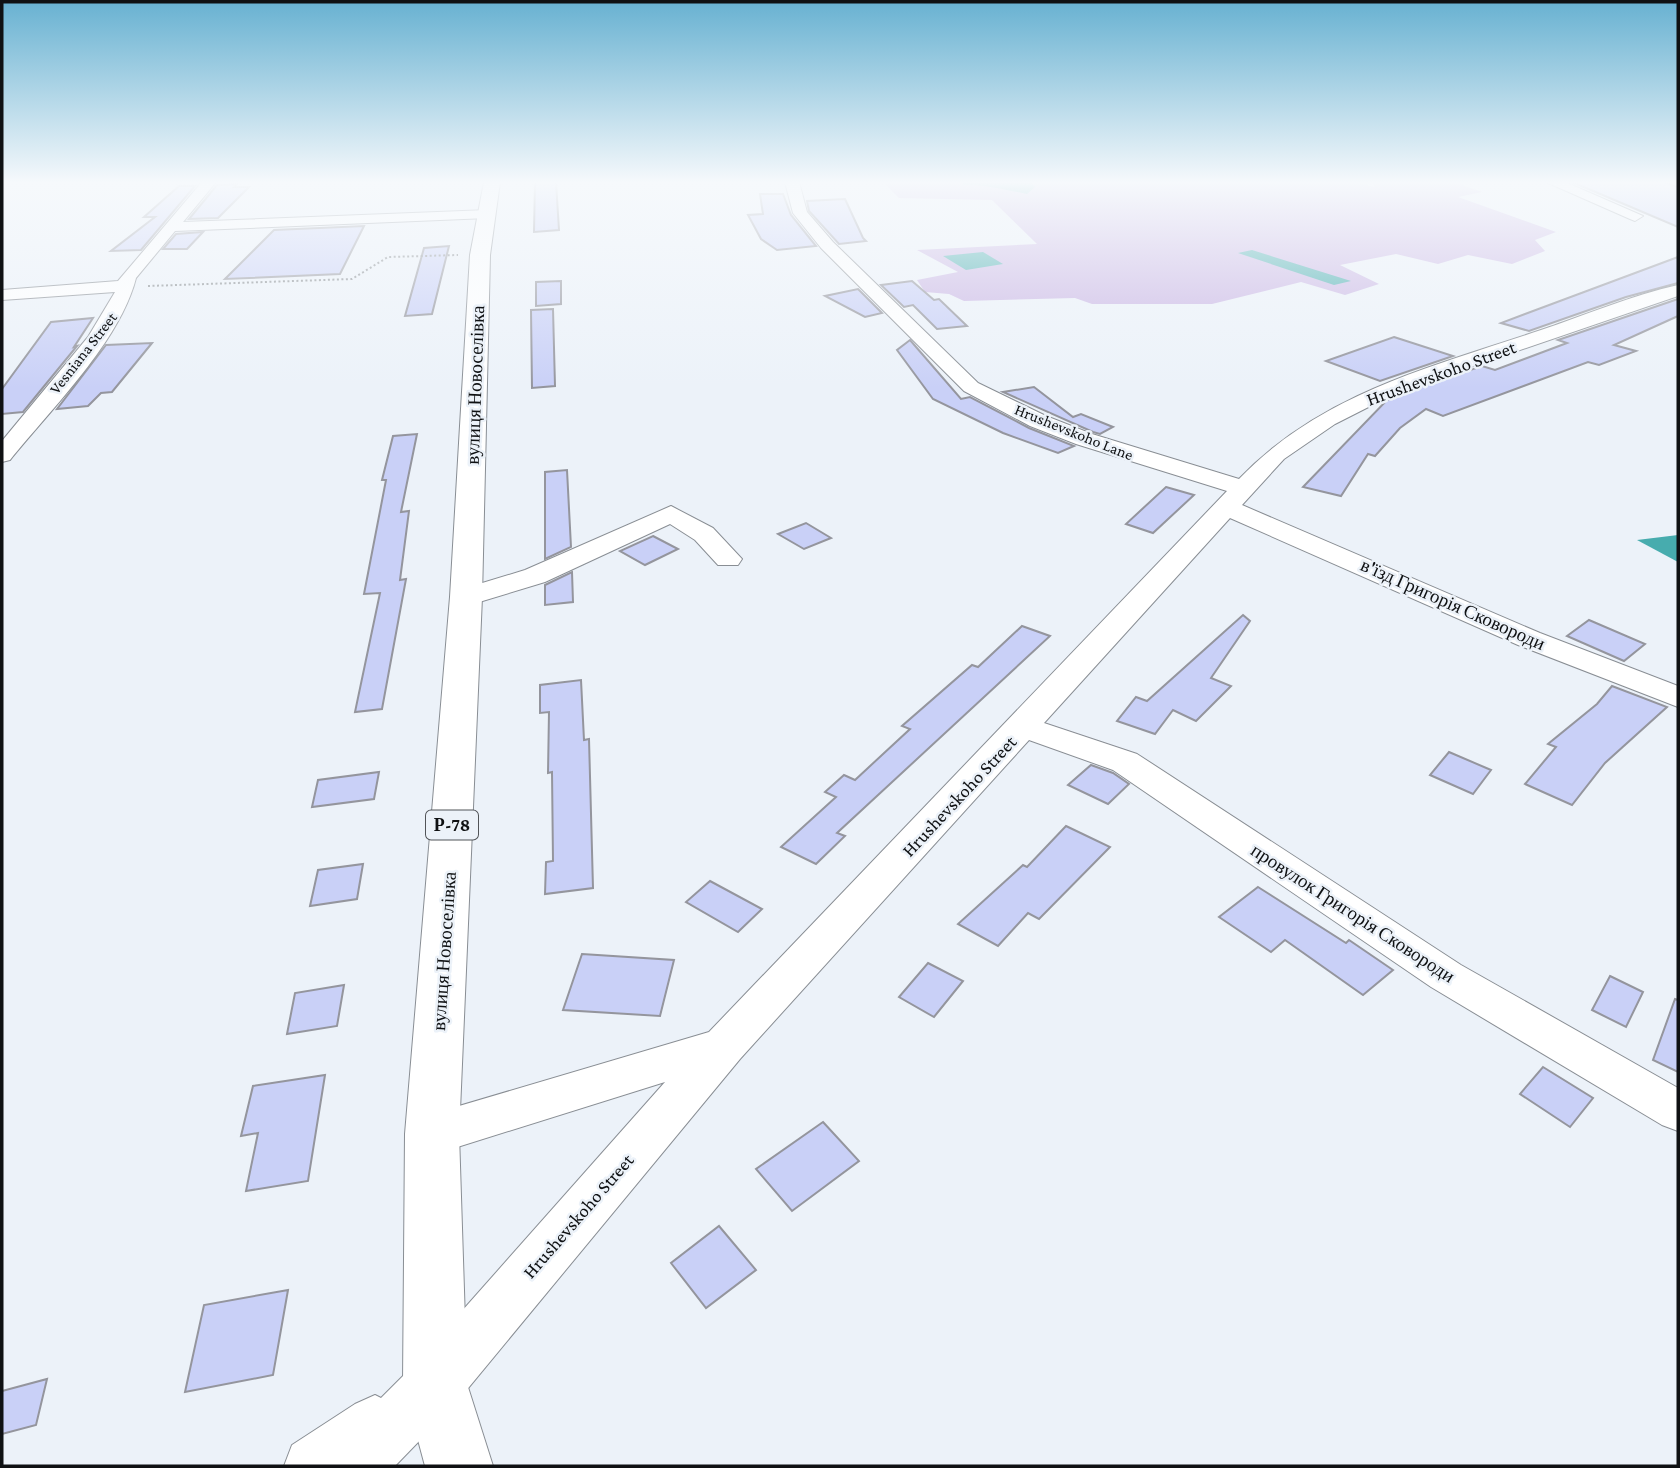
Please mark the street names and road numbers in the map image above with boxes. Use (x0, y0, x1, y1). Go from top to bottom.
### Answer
street label: вулиця Новоселівка (462, 304, 488, 465)
street label: Vesniana Street (46, 308, 120, 397)
street label: Hrushevskoho Street (1363, 336, 1519, 410)
street label: Hrushevskoho Lane (1012, 400, 1136, 464)
street label: в'їзд Григорія Сковороди (1358, 554, 1548, 654)
street label: Hrushevskoho Street (898, 731, 1021, 861)
road number: Р-78 (426, 810, 478, 840)
street label: провулок Григорія Сковороди (1247, 839, 1459, 987)
street label: вулиця Новоселівка (428, 870, 460, 1031)
street label: Hrushevskoho Street (518, 1149, 638, 1282)

